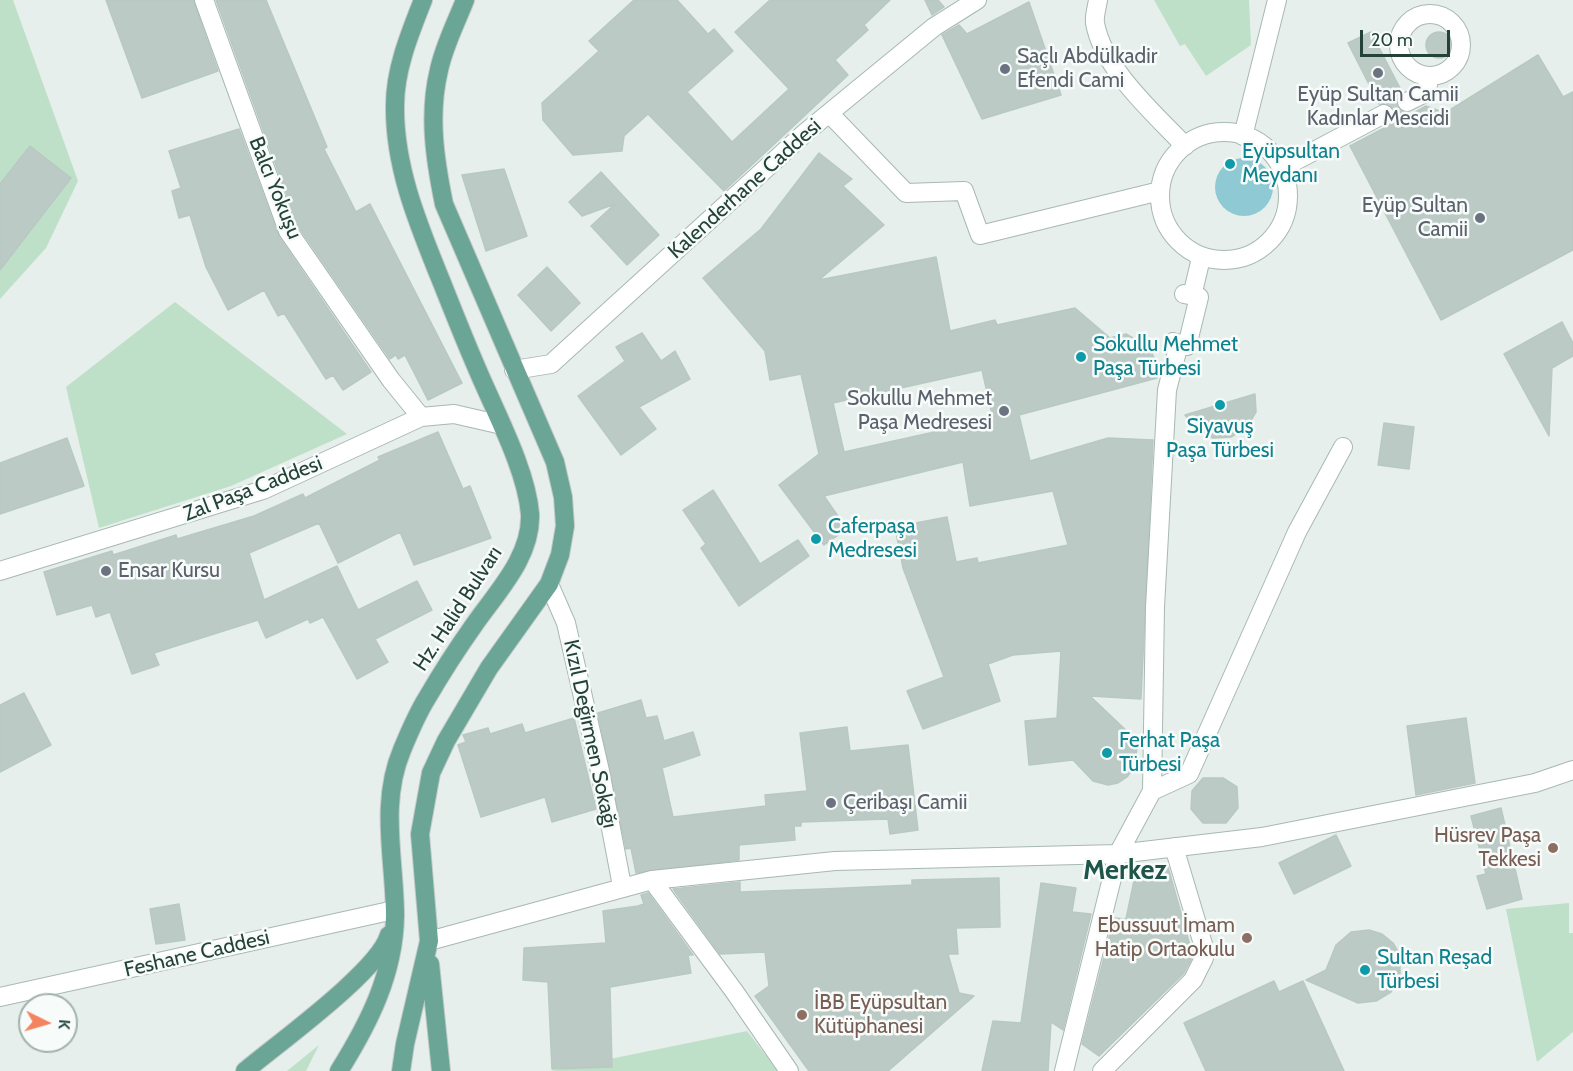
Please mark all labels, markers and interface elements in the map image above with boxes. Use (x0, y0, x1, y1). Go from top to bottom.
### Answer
scale bar (1363, 18, 1453, 56)
text: 20 m (1371, 29, 1413, 51)
place label: Saçlı Abdülkadir Efendi Cami (1017, 44, 1157, 94)
marker: Saçlı Abdülkadir Efendi Cami (998, 62, 1012, 76)
marker: Eyüp Sultan Camii Kadınlar Mescidi (1371, 66, 1385, 80)
place label: Eyüp Sultan Camii Kadınlar Mescidi (1297, 82, 1459, 132)
street label: Kalenderhane Caddesi (663, 114, 827, 264)
street label: Balcı Yokuşu (243, 133, 307, 243)
place label: Eyüpsultan Meydanı (1242, 139, 1340, 189)
marker: Eyüpsultan Meydanı (1223, 157, 1237, 171)
place label: Eyüp Sultan Camii (1362, 193, 1468, 243)
marker: Eyüp Sultan Camii (1473, 211, 1487, 225)
place label: Sokullu Mehmet Paşa Türbesi (1093, 332, 1238, 382)
marker: Sokullu Mehmet Paşa Türbesi (1074, 350, 1088, 364)
place label: Sokullu Mehmet Paşa Medresesi (847, 386, 992, 436)
marker: Siyavuş Paşa Türbesi (1213, 398, 1227, 412)
marker: Sokullu Mehmet Paşa Medresesi (997, 404, 1011, 418)
place label: Siyavuş Paşa Türbesi (1166, 414, 1274, 464)
street label: Zal Paşa Caddesi (180, 451, 326, 527)
place label: Caferpaşa Medresesi (828, 514, 917, 564)
marker: Caferpaşa Medresesi (809, 532, 823, 546)
street label: Hz. Halid Bulvarı (408, 542, 508, 676)
place label: Ensar Kursu (118, 558, 220, 584)
marker: Ensar Kursu (99, 564, 113, 578)
street label: Kızıl Değirmen Sokağı (558, 637, 622, 831)
place label: Ferhat Paşa Türbesi (1119, 728, 1220, 778)
marker: Ferhat Paşa Türbesi (1100, 746, 1114, 760)
place label: Çeribaşı Camii (843, 790, 967, 816)
marker: Çeribaşı Camii (824, 796, 838, 810)
place label: Hüsrev Paşa Tekkesi (1434, 823, 1541, 873)
marker: Hüsrev Paşa Tekkesi (1546, 841, 1560, 855)
district label: Merkez (1083, 855, 1167, 887)
place label: Ebussuut İmam Hatip Ortaokulu (1095, 913, 1235, 963)
street label: Feshane Caddesi (122, 925, 272, 983)
marker: Ebussuut İmam Hatip Ortaokulu (1240, 931, 1254, 945)
place label: Sultan Reşad Türbesi (1377, 945, 1492, 995)
marker: Sultan Reşad Türbesi (1358, 963, 1372, 977)
place label: İBB Eyüpsultan Kütüphanesi (814, 990, 947, 1040)
north arrow (18, 993, 78, 1053)
marker: İBB Eyüpsultan Kütüphanesi (795, 1008, 809, 1022)
text: K (55, 1019, 74, 1030)

